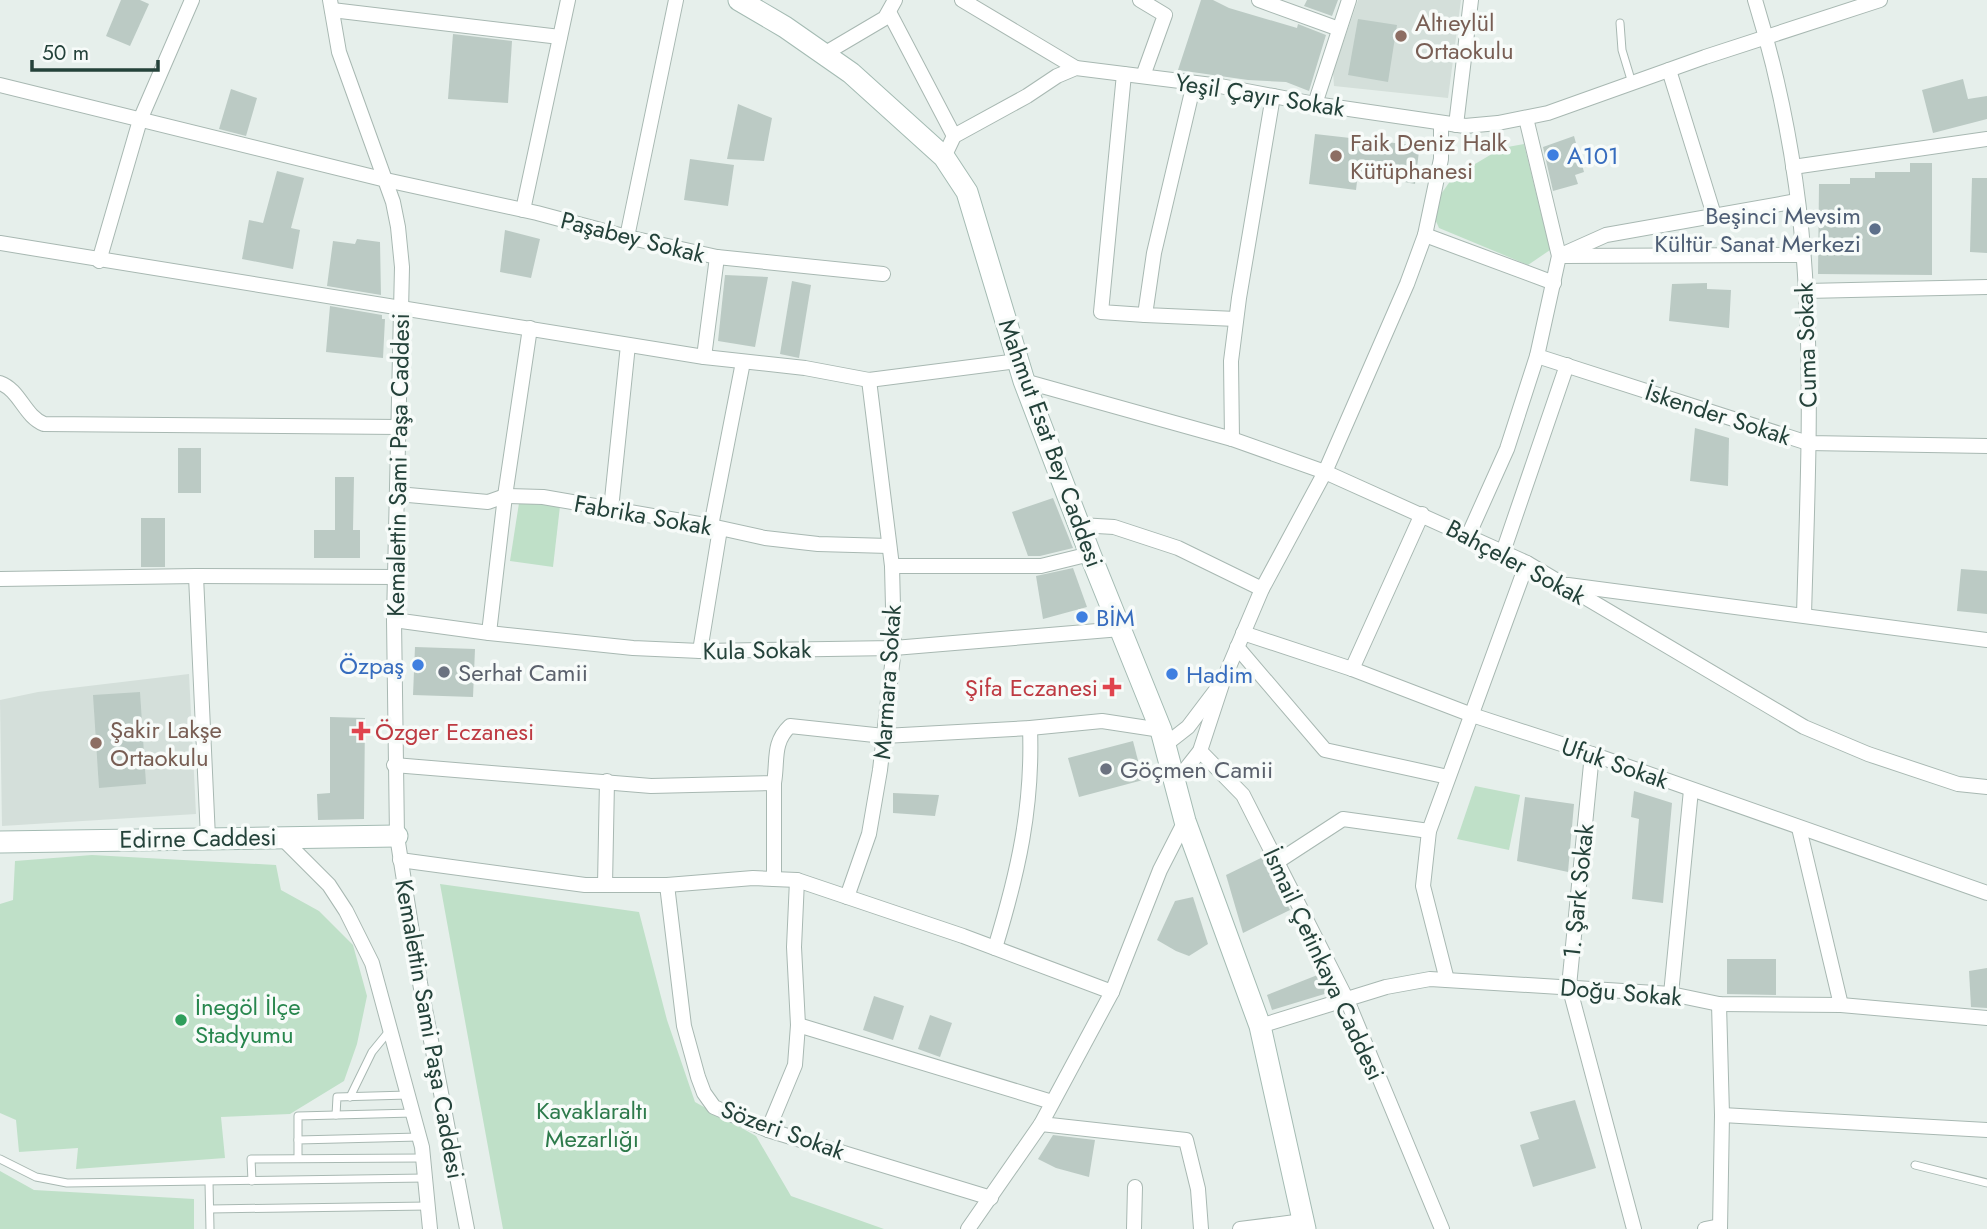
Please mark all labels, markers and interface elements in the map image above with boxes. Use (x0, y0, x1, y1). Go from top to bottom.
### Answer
place label: Altıeylül Ortaokulu (1415, 5, 1514, 68)
scale bar (32, 28, 158, 72)
marker: Altıeylül Ortaokulu (1393, 28, 1409, 44)
text: 50 m (42, 38, 89, 68)
street label: Yeşil Çayır Sokak (1173, 64, 1348, 126)
place label: Faik Deniz Halk Kütüphanesi (1350, 125, 1508, 188)
place label: A101 (1567, 138, 1619, 173)
marker: A101 (1545, 147, 1561, 163)
marker: Faik Deniz Halk Kütüphanesi (1328, 148, 1344, 164)
place label: Beşinci Mevsim Kültür Sanat Merkezi (1654, 198, 1861, 261)
street label: Paşabey Sokak (557, 202, 709, 272)
marker: Beşinci Mevsim Kültür Sanat Merkezi (1867, 221, 1883, 237)
street label: Cuma Sokak (1786, 281, 1826, 408)
street label: Kemalettin Sami Paşa Caddesi (378, 313, 418, 617)
street label: Mahmut Esat Bey Caddesi (990, 314, 1112, 572)
street label: İskender Sokak (1641, 374, 1796, 454)
street label: Fabrika Sokak (571, 486, 715, 544)
street label: Bahçeler Sokak (1440, 510, 1592, 614)
place label: BİM (1096, 600, 1135, 635)
street label: Marmara Sokak (864, 603, 910, 761)
marker: BİM (1074, 609, 1090, 625)
street label: Kula Sokak (702, 632, 812, 668)
place label: Özpaş (339, 648, 404, 683)
place label: Serhat Camii (458, 655, 588, 690)
marker: Özpaş (410, 657, 426, 673)
place label: Hadim (1186, 657, 1253, 692)
marker: Serhat Camii (436, 664, 452, 680)
marker: Hadim (1164, 666, 1180, 682)
place label: Şifa Eczanesi (965, 670, 1098, 705)
marker: Şifa Eczanesi (1104, 679, 1120, 695)
place label: Şakir Lakşe Ortaokulu (110, 712, 222, 775)
place label: Özger Eczanesi (375, 714, 534, 749)
marker: Özger Eczanesi (353, 723, 369, 739)
street label: Ufuk Sokak (1557, 728, 1674, 798)
marker: Şakir Lakşe Ortaokulu (88, 735, 104, 751)
place label: Göçmen Camii (1120, 752, 1273, 787)
marker: Göçmen Camii (1098, 761, 1114, 777)
street label: Edirne Caddesi (119, 819, 277, 857)
street label: 1. Şark Sokak (1554, 822, 1602, 960)
street label: İsmail Çetinkaya Caddesi (1255, 842, 1393, 1086)
street label: Kemalettin Sami Paşa Caddesi (386, 876, 474, 1182)
street label: Doğu Sokak (1559, 969, 1684, 1015)
place label: İnegöl İlçe Stadyumu (195, 989, 301, 1052)
marker: İnegöl İlçe Stadyumu (173, 1012, 189, 1028)
street label: Sözeri Sokak (716, 1091, 850, 1169)
park label: Kavaklaraltı Mezarlığı (536, 1093, 648, 1156)

